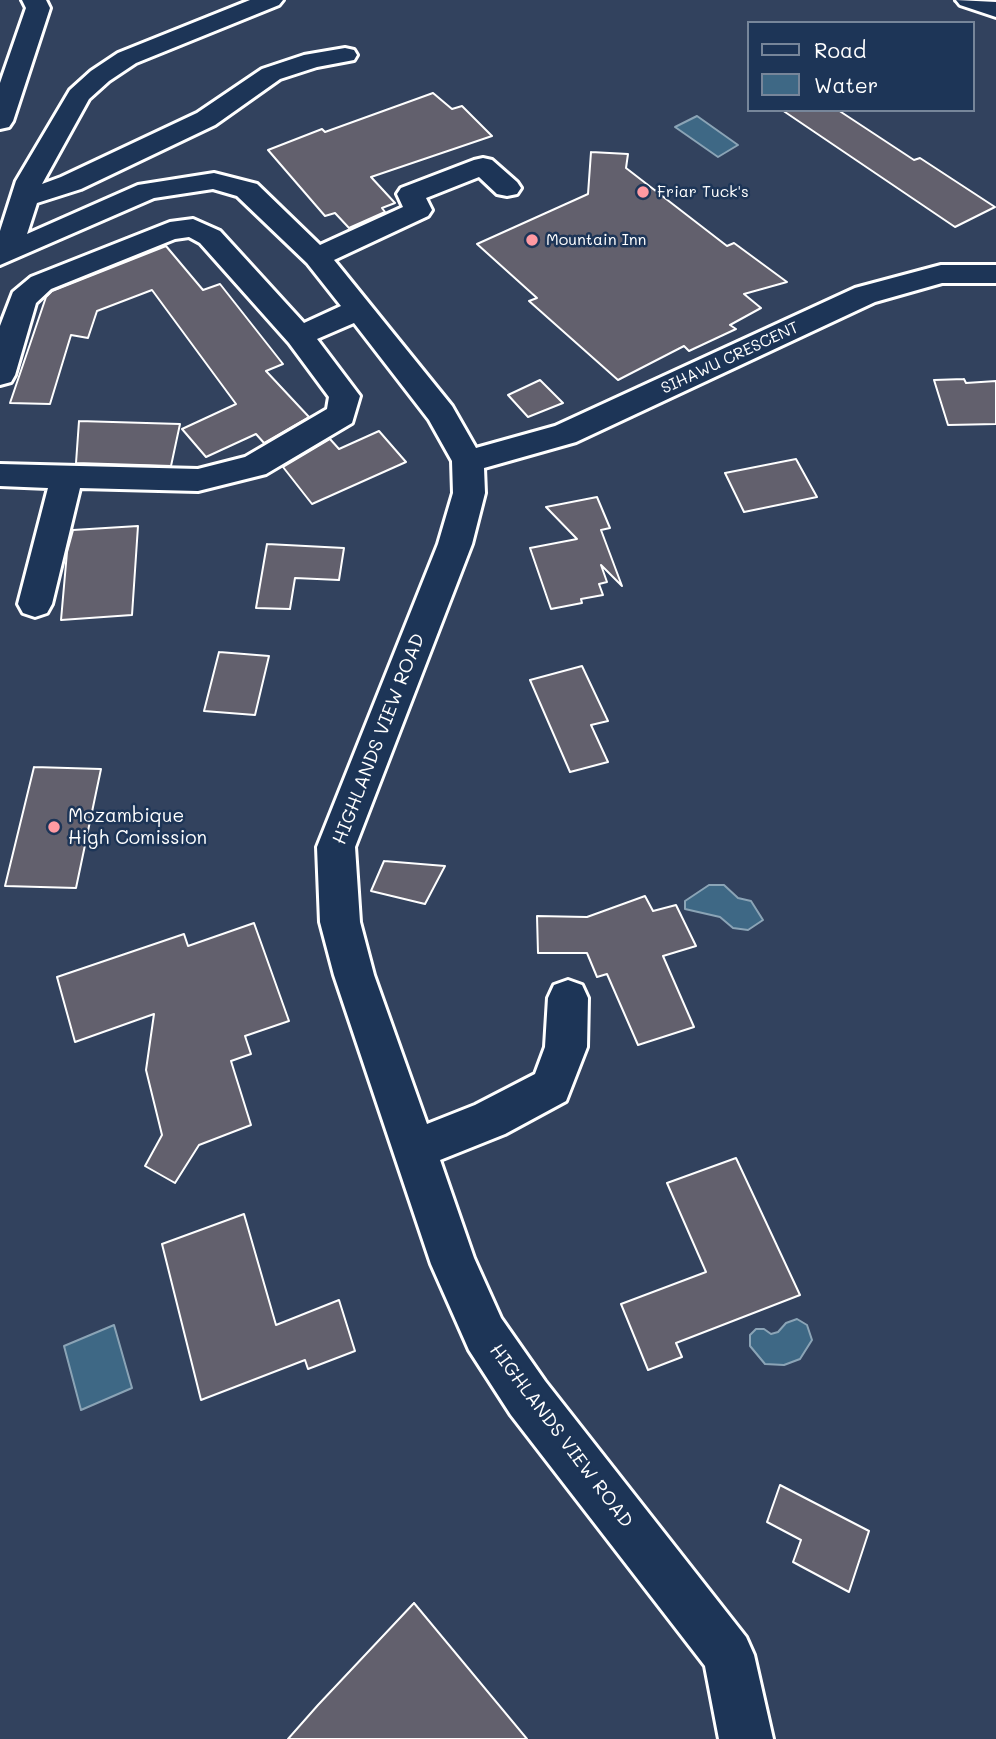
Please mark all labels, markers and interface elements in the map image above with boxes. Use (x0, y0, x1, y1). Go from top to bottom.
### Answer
legend (748, 21, 975, 112)
text: Road (814, 36, 866, 63)
text: Water (814, 71, 878, 98)
place label: Friar Tuck's (657, 182, 749, 202)
marker: Friar Tuck's (635, 184, 651, 200)
place label: Mountain Inn (546, 230, 646, 250)
marker: Mountain Inn (524, 232, 540, 248)
street label: SIHAWU CRESCENT (658, 318, 802, 398)
street label: HIGHLANDS VIEW ROAD (328, 630, 430, 848)
place label: Mozambique High Comission (68, 805, 207, 849)
marker: Mozambique High Comission (46, 819, 62, 835)
street label: HIGHLANDS VIEW ROAD (484, 1340, 638, 1532)

